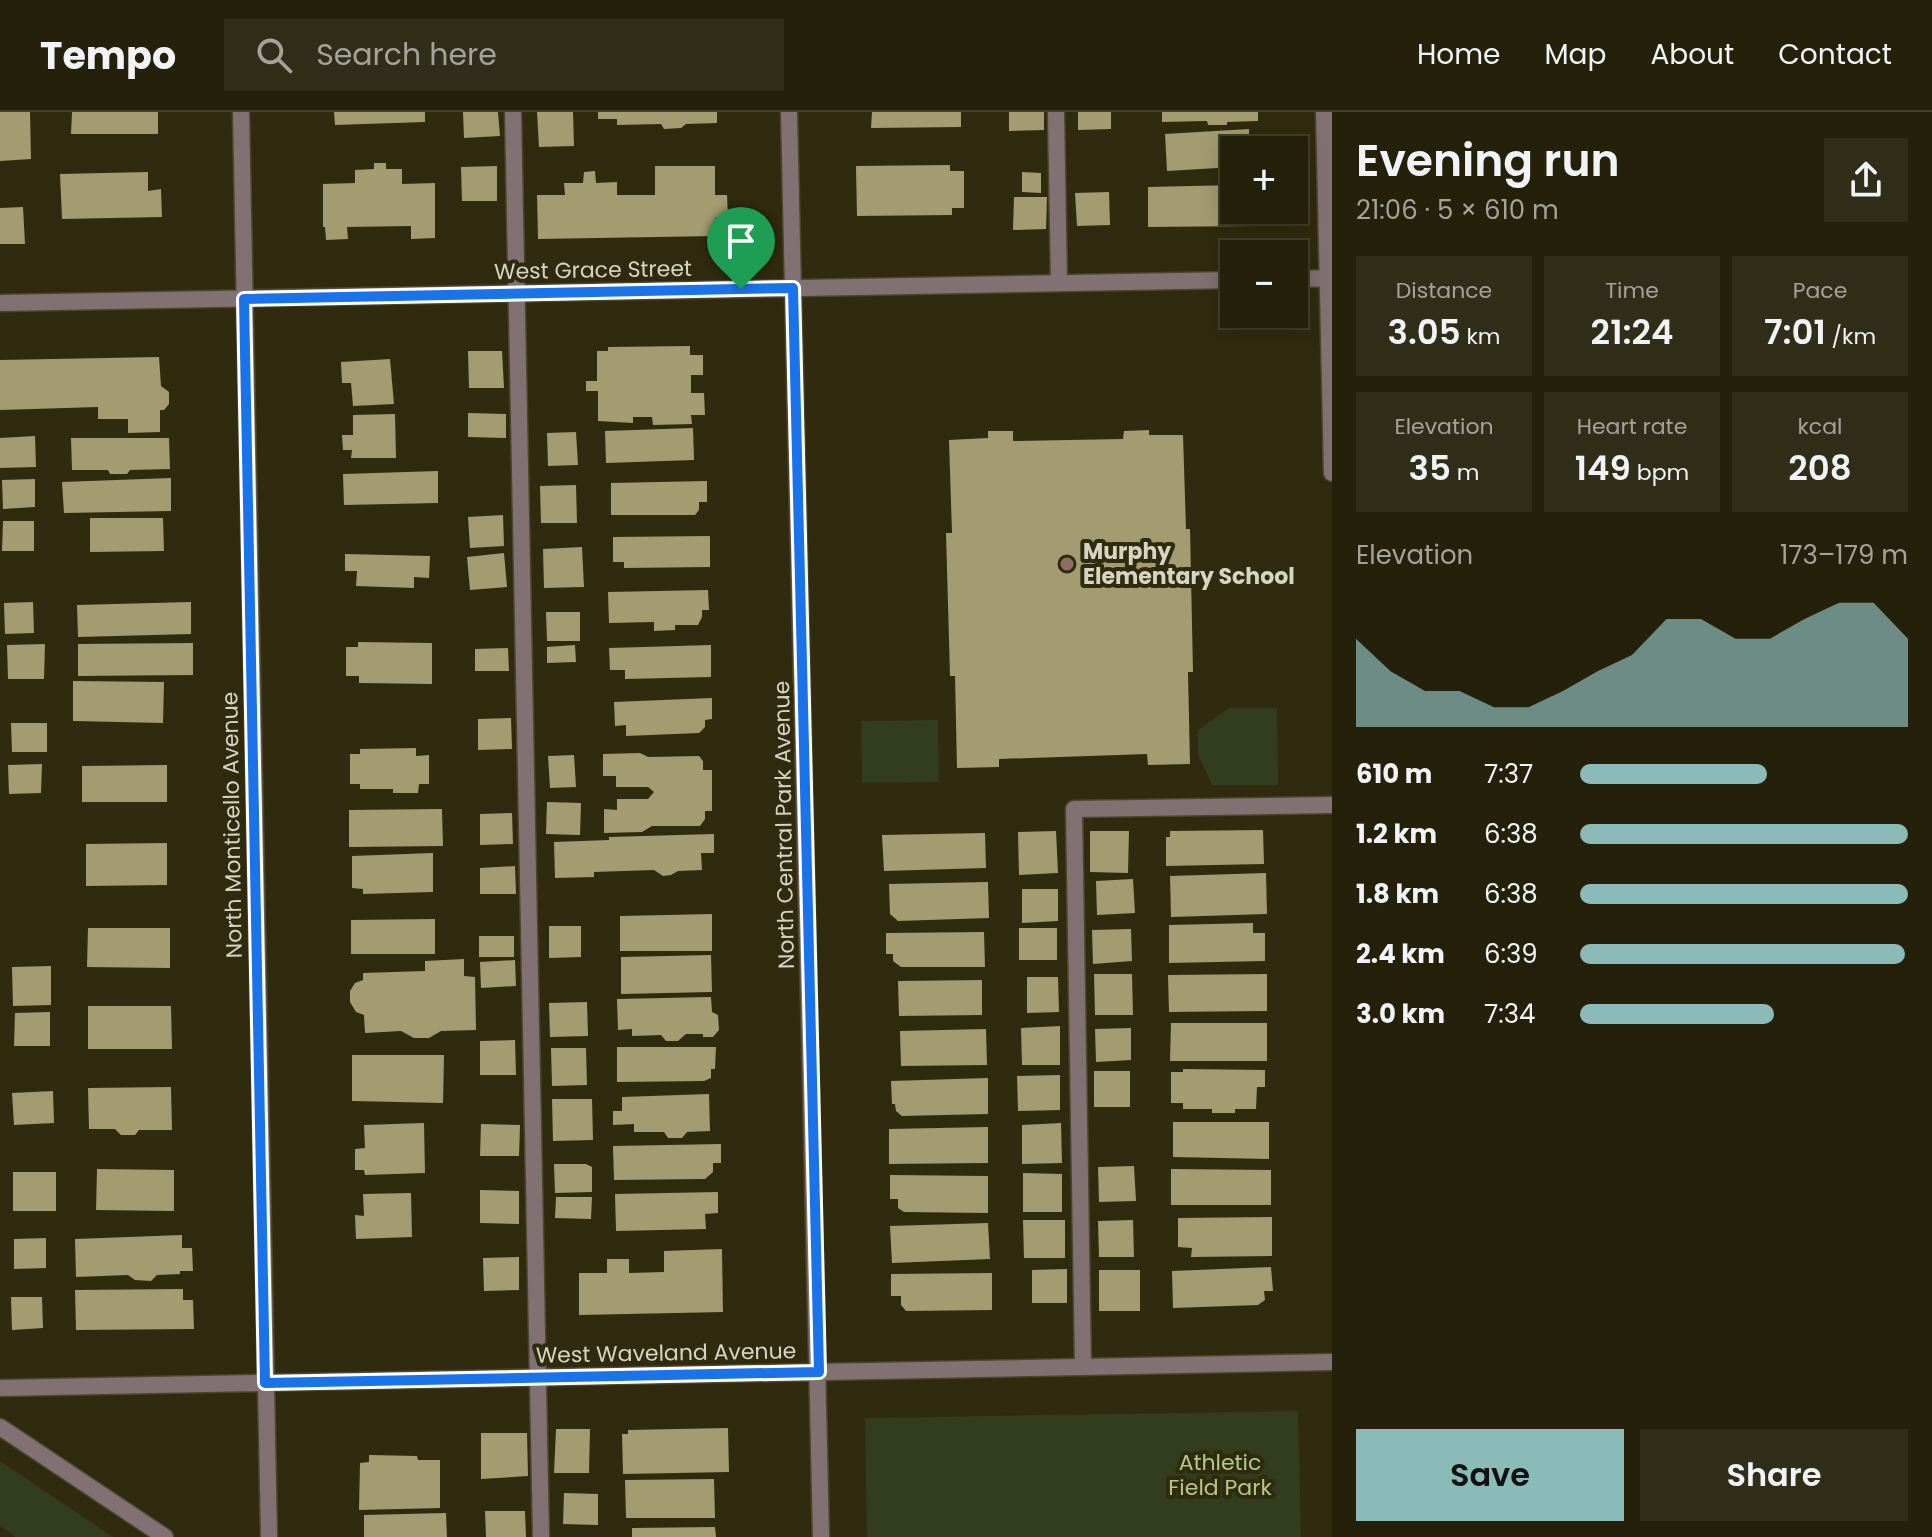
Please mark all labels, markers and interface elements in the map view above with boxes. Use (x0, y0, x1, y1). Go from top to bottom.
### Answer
search box (224, 19, 784, 91)
text: Tempo (40, 29, 176, 82)
icon: search (252, 33, 296, 77)
text: Search here (316, 33, 497, 76)
text: Home (1417, 35, 1500, 74)
text: Map (1544, 35, 1606, 74)
text: About (1650, 35, 1734, 74)
text: Contact (1778, 35, 1892, 74)
text: Evening run (1356, 130, 1620, 191)
map controls (1220, 136, 1308, 328)
button: + (1220, 136, 1308, 224)
button: share (1824, 138, 1908, 222)
text: 21:06 · 5 × 610 m (1356, 192, 1559, 228)
pin (707, 207, 775, 289)
icon: arrive (719, 219, 763, 263)
button: − (1220, 240, 1308, 328)
street label: West Grace Street (494, 253, 692, 287)
text: Distance (1396, 275, 1492, 306)
text: Time (1605, 275, 1659, 306)
text: Pace (1793, 275, 1847, 306)
text: 3.05 (1388, 308, 1461, 356)
text: 21:24 (1591, 308, 1673, 356)
text: 7:01 (1764, 308, 1826, 356)
text: km (1461, 321, 1500, 352)
text: /km (1826, 321, 1876, 352)
text: Elevation (1394, 411, 1494, 442)
text: Heart rate (1577, 411, 1687, 442)
text: kcal (1798, 411, 1842, 442)
text: 35 (1409, 444, 1451, 492)
text: 149 (1575, 444, 1631, 492)
text: 208 (1788, 444, 1852, 492)
text: m (1451, 457, 1479, 488)
text: bpm (1631, 457, 1689, 488)
place label: Murphy Elementary School (1083, 536, 1295, 592)
text: Elevation (1356, 537, 1473, 573)
text: 173–179 m (1780, 537, 1908, 573)
marker: Murphy Elementary School (1058, 555, 1076, 573)
street label: North Central Park Avenue (766, 681, 802, 969)
street label: North Monticello Avenue (214, 691, 250, 959)
text: 610 m (1356, 756, 1432, 792)
text: 7:37 (1484, 756, 1533, 792)
text: 1.2 km (1356, 816, 1437, 852)
text: 6:38 (1484, 816, 1538, 852)
text: 1.8 km (1356, 876, 1439, 912)
text: 6:38 (1484, 876, 1538, 912)
text: 2.4 km (1356, 936, 1445, 972)
text: 6:39 (1484, 936, 1538, 972)
text: 3.0 km (1356, 996, 1445, 1032)
text: 7:34 (1484, 996, 1535, 1032)
street label: West Waveland Avenue (535, 1335, 797, 1371)
button: Save (1356, 1429, 1624, 1521)
button: Share (1640, 1429, 1908, 1521)
park label: Athletic Field Park (1168, 1447, 1272, 1503)

